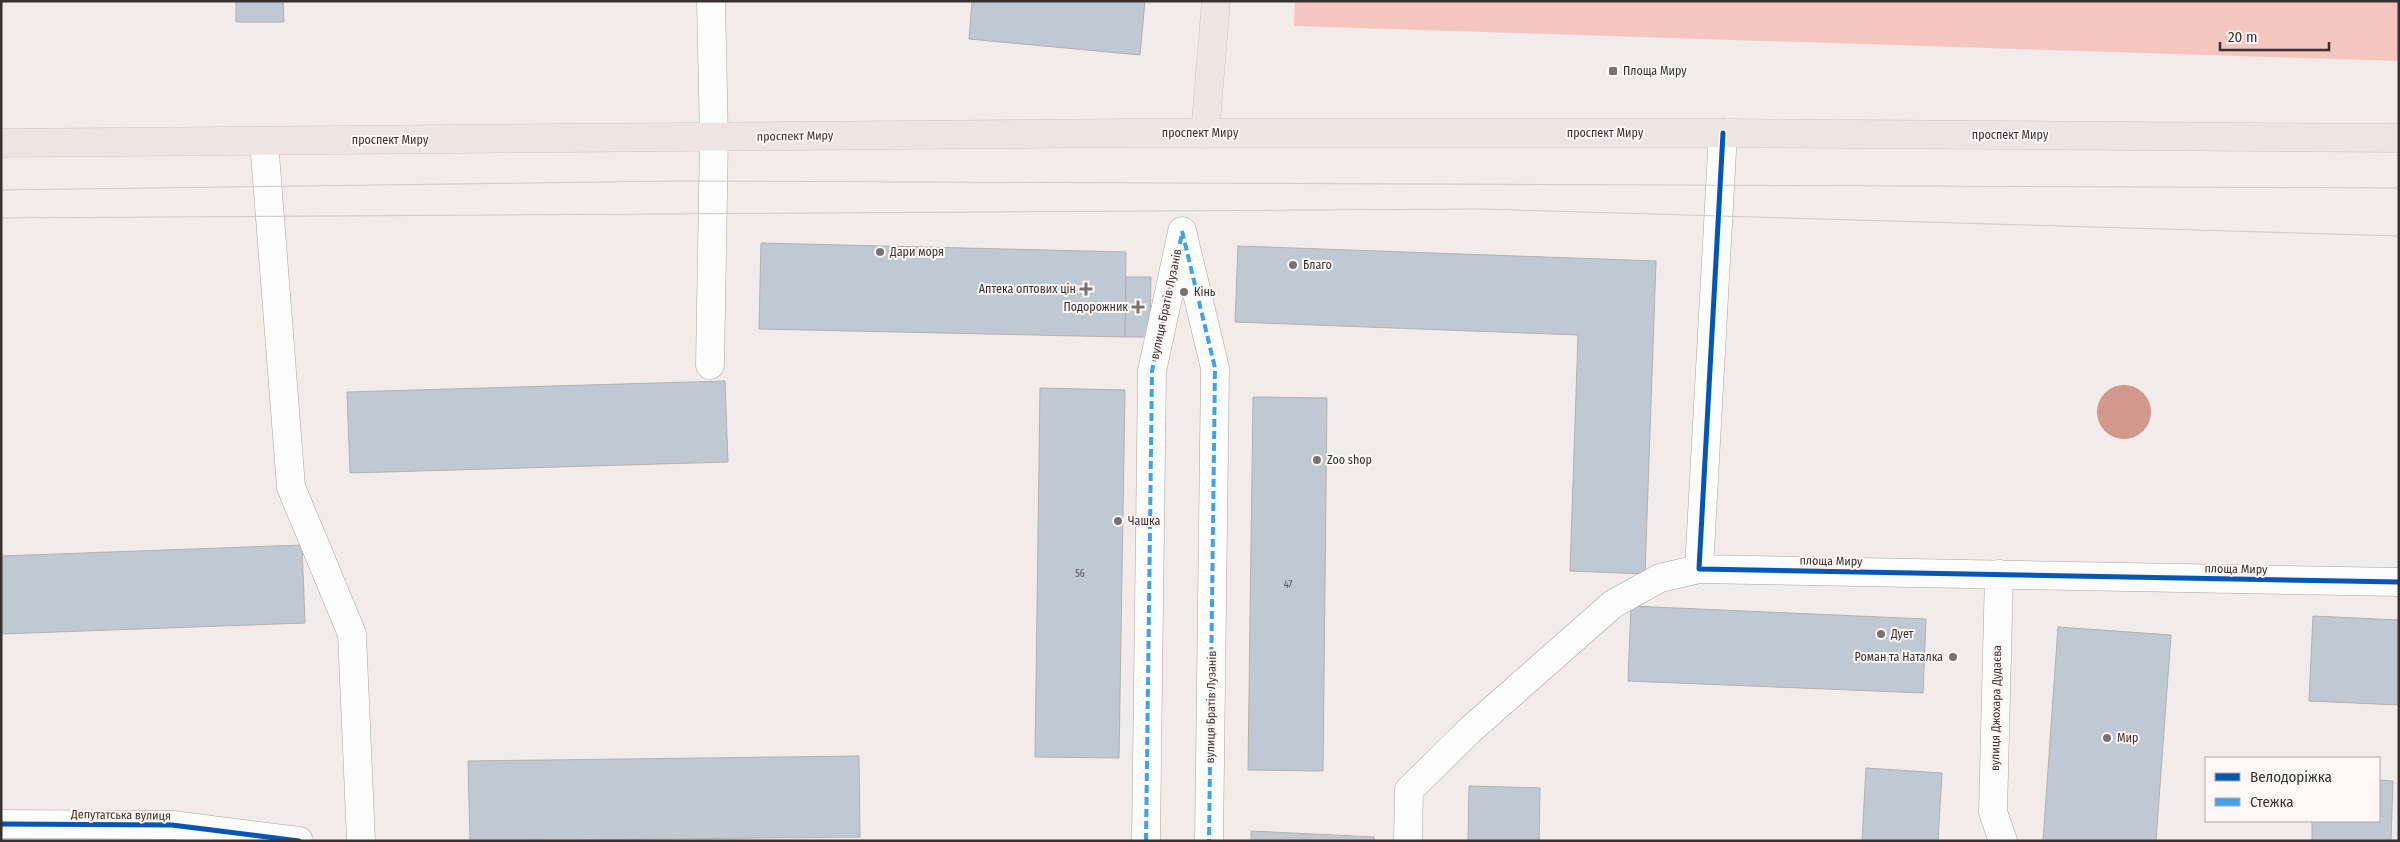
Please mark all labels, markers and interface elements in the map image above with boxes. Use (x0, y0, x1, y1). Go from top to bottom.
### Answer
scale bar (2220, 20, 2329, 52)
text: 20 m (2228, 28, 2258, 46)
place label: Площа Миру (1623, 64, 1687, 78)
marker: Площа Миру (1607, 65, 1619, 77)
street label: проспект Миру (1162, 126, 1239, 140)
street label: проспект Миру (1567, 126, 1644, 140)
street label: проспект Миру (757, 128, 834, 144)
street label: проспект Миру (1972, 128, 2049, 142)
street label: проспект Миру (352, 133, 429, 147)
place label: Дари моря (889, 245, 944, 259)
marker: Дари моря (874, 246, 886, 258)
street label: вулиця Братів Лузанів (1147, 247, 1185, 361)
place label: Благо (1303, 258, 1332, 272)
marker: Благо (1287, 259, 1299, 271)
place label: Аптека оптових цін (979, 282, 1076, 296)
marker: Аптека оптових цін (1080, 283, 1092, 295)
place label: Кінь (1194, 285, 1216, 299)
marker: Кінь (1178, 286, 1190, 298)
place label: Подорожник (1063, 300, 1128, 314)
marker: Подорожник (1132, 301, 1144, 313)
place label: Zoo shop (1327, 453, 1372, 467)
marker: Zoo shop (1311, 454, 1323, 466)
place label: Чашка (1128, 514, 1160, 528)
marker: Чашка (1112, 515, 1124, 527)
street label: площа Миру (1799, 553, 1863, 569)
street label: площа Миру (2204, 561, 2268, 577)
house number: 56 (1075, 568, 1085, 580)
house number: 47 (1284, 579, 1292, 591)
place label: Дует (1890, 627, 1914, 641)
marker: Дует (1875, 628, 1887, 640)
street label: вулиця Джохара Дудаєва (1988, 645, 2004, 771)
place label: Роман та Наталка (1854, 650, 1943, 664)
street label: вулиця Братів Лузанів (1203, 651, 1219, 763)
marker: Роман та Наталка (1947, 651, 1959, 663)
place label: Мир (2117, 731, 2138, 745)
marker: Мир (2101, 732, 2113, 744)
legend (2205, 757, 2380, 822)
text: Велодоріжка (2250, 768, 2332, 786)
text: Стежка (2250, 793, 2294, 811)
street label: Депутатська вулиця (70, 807, 171, 823)

